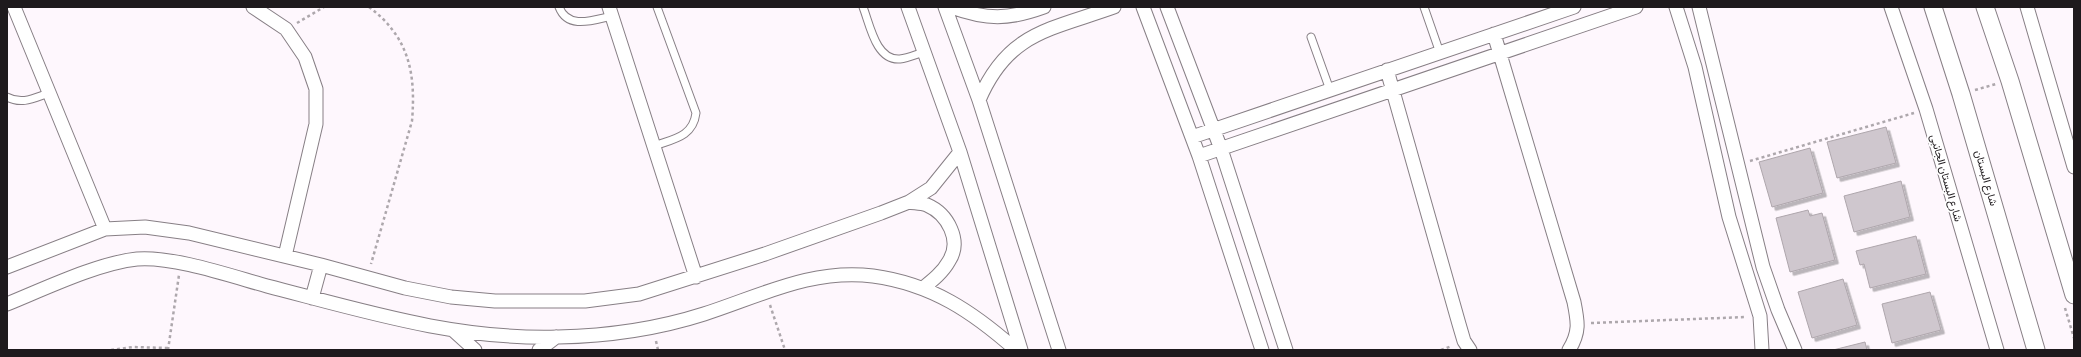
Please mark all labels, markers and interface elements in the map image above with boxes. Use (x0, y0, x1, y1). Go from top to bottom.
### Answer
street label: شارع البستان الجانبى (1926, 133, 1964, 224)
street label: شارع البستان (1971, 149, 1999, 208)

